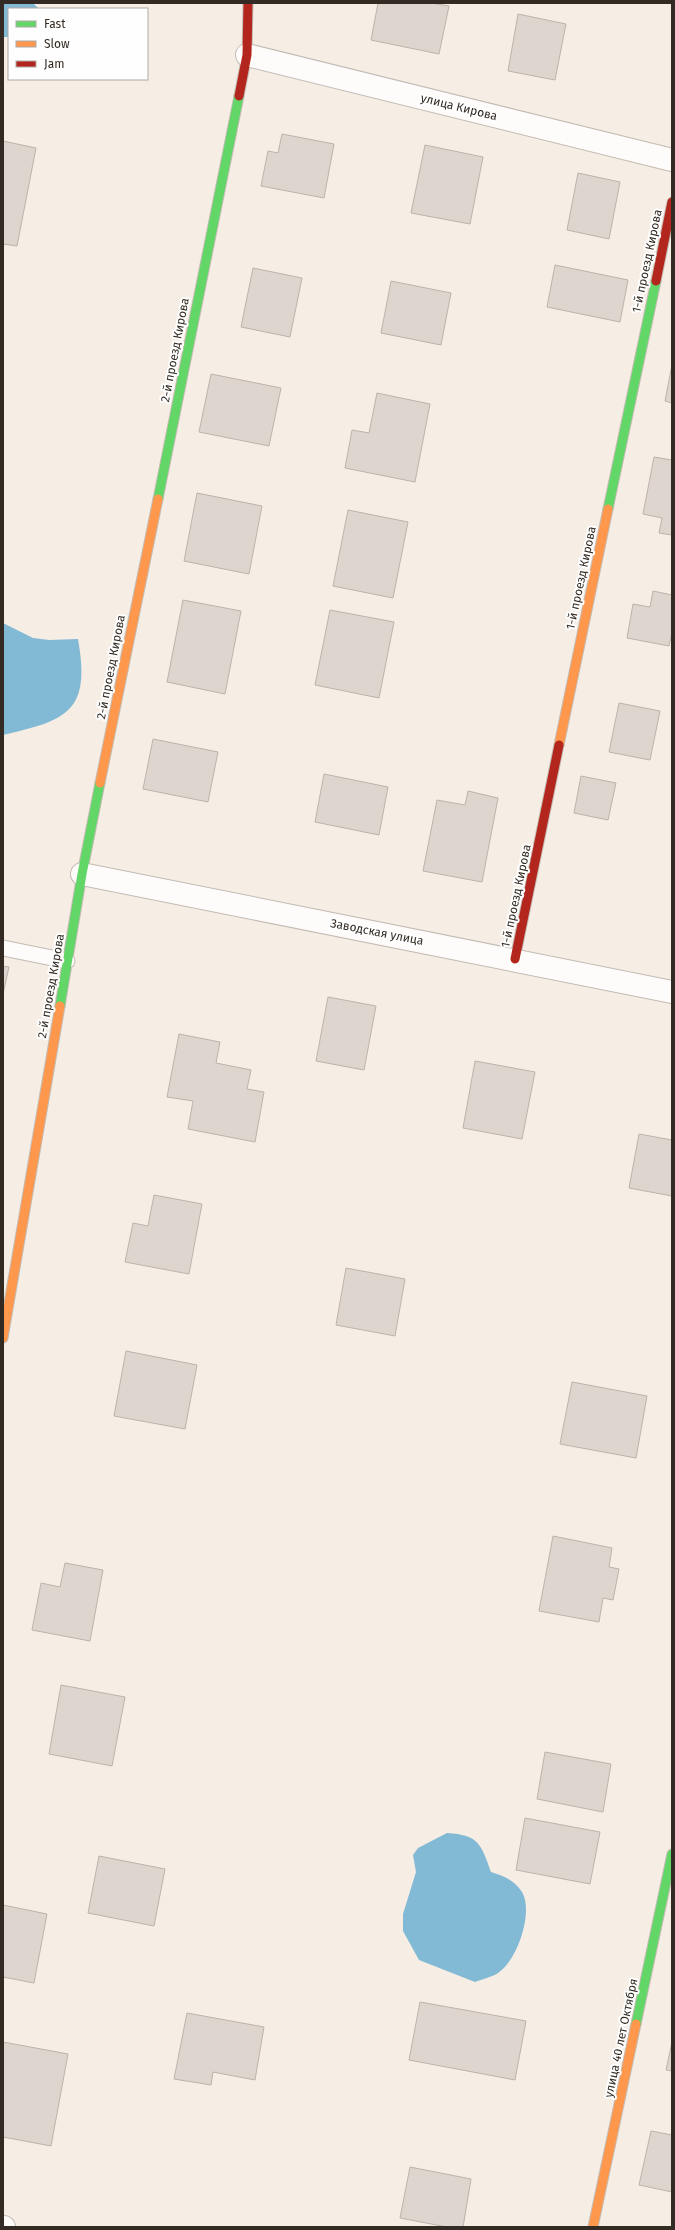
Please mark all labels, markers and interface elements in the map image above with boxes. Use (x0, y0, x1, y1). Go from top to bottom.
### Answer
legend (8, 8, 148, 80)
text: Fast (44, 17, 66, 31)
text: Slow (44, 37, 70, 51)
text: Jam (44, 57, 64, 71)
street label: улица Кирова (419, 91, 499, 123)
street label: 1-й проезд Кирова (629, 208, 665, 314)
street label: 2-й проезд Кирова (158, 297, 192, 403)
street label: 1-й проезд Кирова (563, 525, 599, 631)
street label: 2-й проезд Кирова (94, 614, 128, 720)
street label: 1-й проезд Кирова (498, 843, 534, 949)
street label: Заводская улица (329, 916, 425, 948)
street label: 2-й проезд Кирова (35, 933, 67, 1039)
street label: улица 40 лет Октября (602, 1977, 640, 2099)

